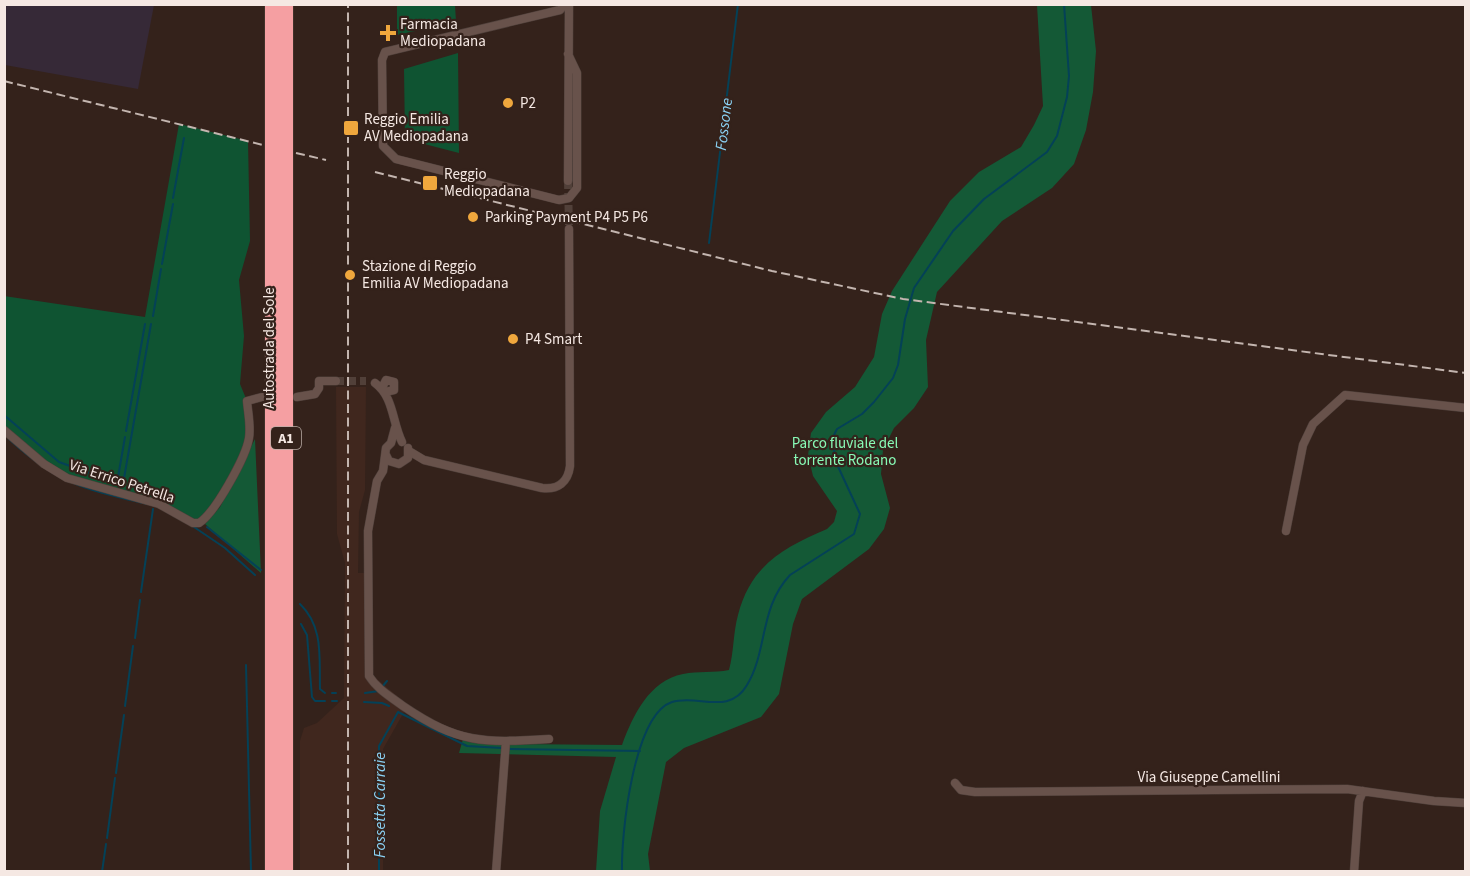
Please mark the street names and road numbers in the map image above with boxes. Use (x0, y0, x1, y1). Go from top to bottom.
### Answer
street label: Autostrada del Sole (259, 287, 280, 409)
road number: A1 (271, 427, 301, 449)
street label: Via Errico Petrella (66, 455, 177, 508)
street label: Via Giuseppe Camellini (1137, 767, 1281, 788)

